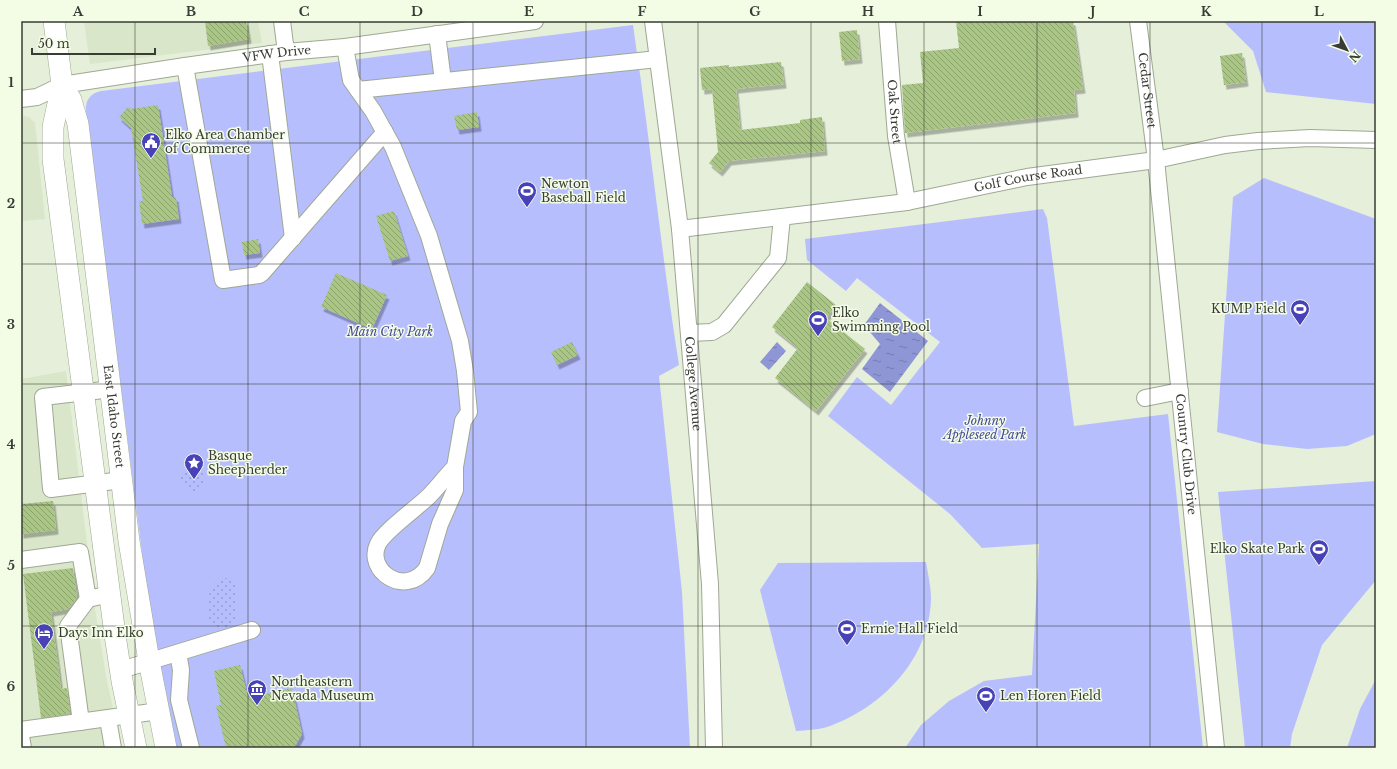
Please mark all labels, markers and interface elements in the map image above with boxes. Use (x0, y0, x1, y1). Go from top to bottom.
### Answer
text: A (72, 3, 84, 20)
text: B (186, 3, 196, 20)
text: C (299, 3, 310, 20)
text: D (411, 3, 423, 20)
text: E (524, 3, 534, 20)
text: F (638, 3, 647, 20)
text: G (749, 3, 761, 20)
text: H (862, 3, 874, 20)
text: I (977, 3, 983, 20)
text: J (1087, 3, 1096, 20)
text: K (1201, 3, 1212, 20)
text: L (1314, 3, 1324, 20)
scale bar (32, 30, 155, 56)
north arrow (1327, 30, 1367, 70)
text: 50 m (38, 36, 70, 51)
street label: VFW Drive (241, 42, 312, 65)
text: N (1345, 48, 1363, 66)
street label: Cedar Street (1135, 52, 1160, 130)
text: 1 (8, 74, 14, 91)
street label: Oak Street (885, 79, 905, 146)
place label: Elko Area Chamber of Commerce (165, 127, 285, 156)
public building icon: Elko Area Chamber of Commerce (140, 131, 162, 159)
street label: Golf Course Road (972, 162, 1083, 195)
place label: Newton Baseball Field (541, 176, 626, 205)
sports icon: Newton Baseball Field (516, 180, 538, 208)
text: 2 (7, 195, 15, 212)
sports icon: KUMP Field (1289, 298, 1311, 326)
place label: KUMP Field (1211, 301, 1286, 316)
place label: Elko Swimming Pool (832, 305, 930, 334)
sports icon: Elko Swimming Pool (807, 309, 829, 337)
text: 3 (7, 316, 15, 333)
park label: Main City Park (346, 324, 433, 339)
street label: College Avenue (682, 336, 705, 432)
street label: East Idaho Street (100, 364, 128, 469)
street label: Country Club Drive (1173, 393, 1200, 516)
park label: Johnny Appleseed Park (941, 413, 1027, 442)
text: 4 (7, 436, 16, 453)
place label: Basque Sheepherder (208, 448, 288, 477)
place icon: Basque Sheepherder (183, 452, 205, 480)
sports icon: Elko Skate Park (1308, 538, 1330, 566)
place label: Elko Skate Park (1210, 541, 1306, 556)
text: 5 (7, 557, 15, 574)
sports icon: Ernie Hall Field (836, 618, 858, 646)
place label: Ernie Hall Field (861, 621, 958, 636)
hotel icon: Days Inn Elko (33, 622, 55, 650)
place label: Days Inn Elko (58, 625, 144, 640)
place label: Northeastern Nevada Museum (271, 674, 374, 703)
text: 6 (7, 678, 16, 695)
museum icon: Northeastern Nevada Museum (246, 678, 268, 706)
sports icon: Len Horen Field (975, 685, 997, 713)
place label: Len Horen Field (1000, 688, 1101, 703)

